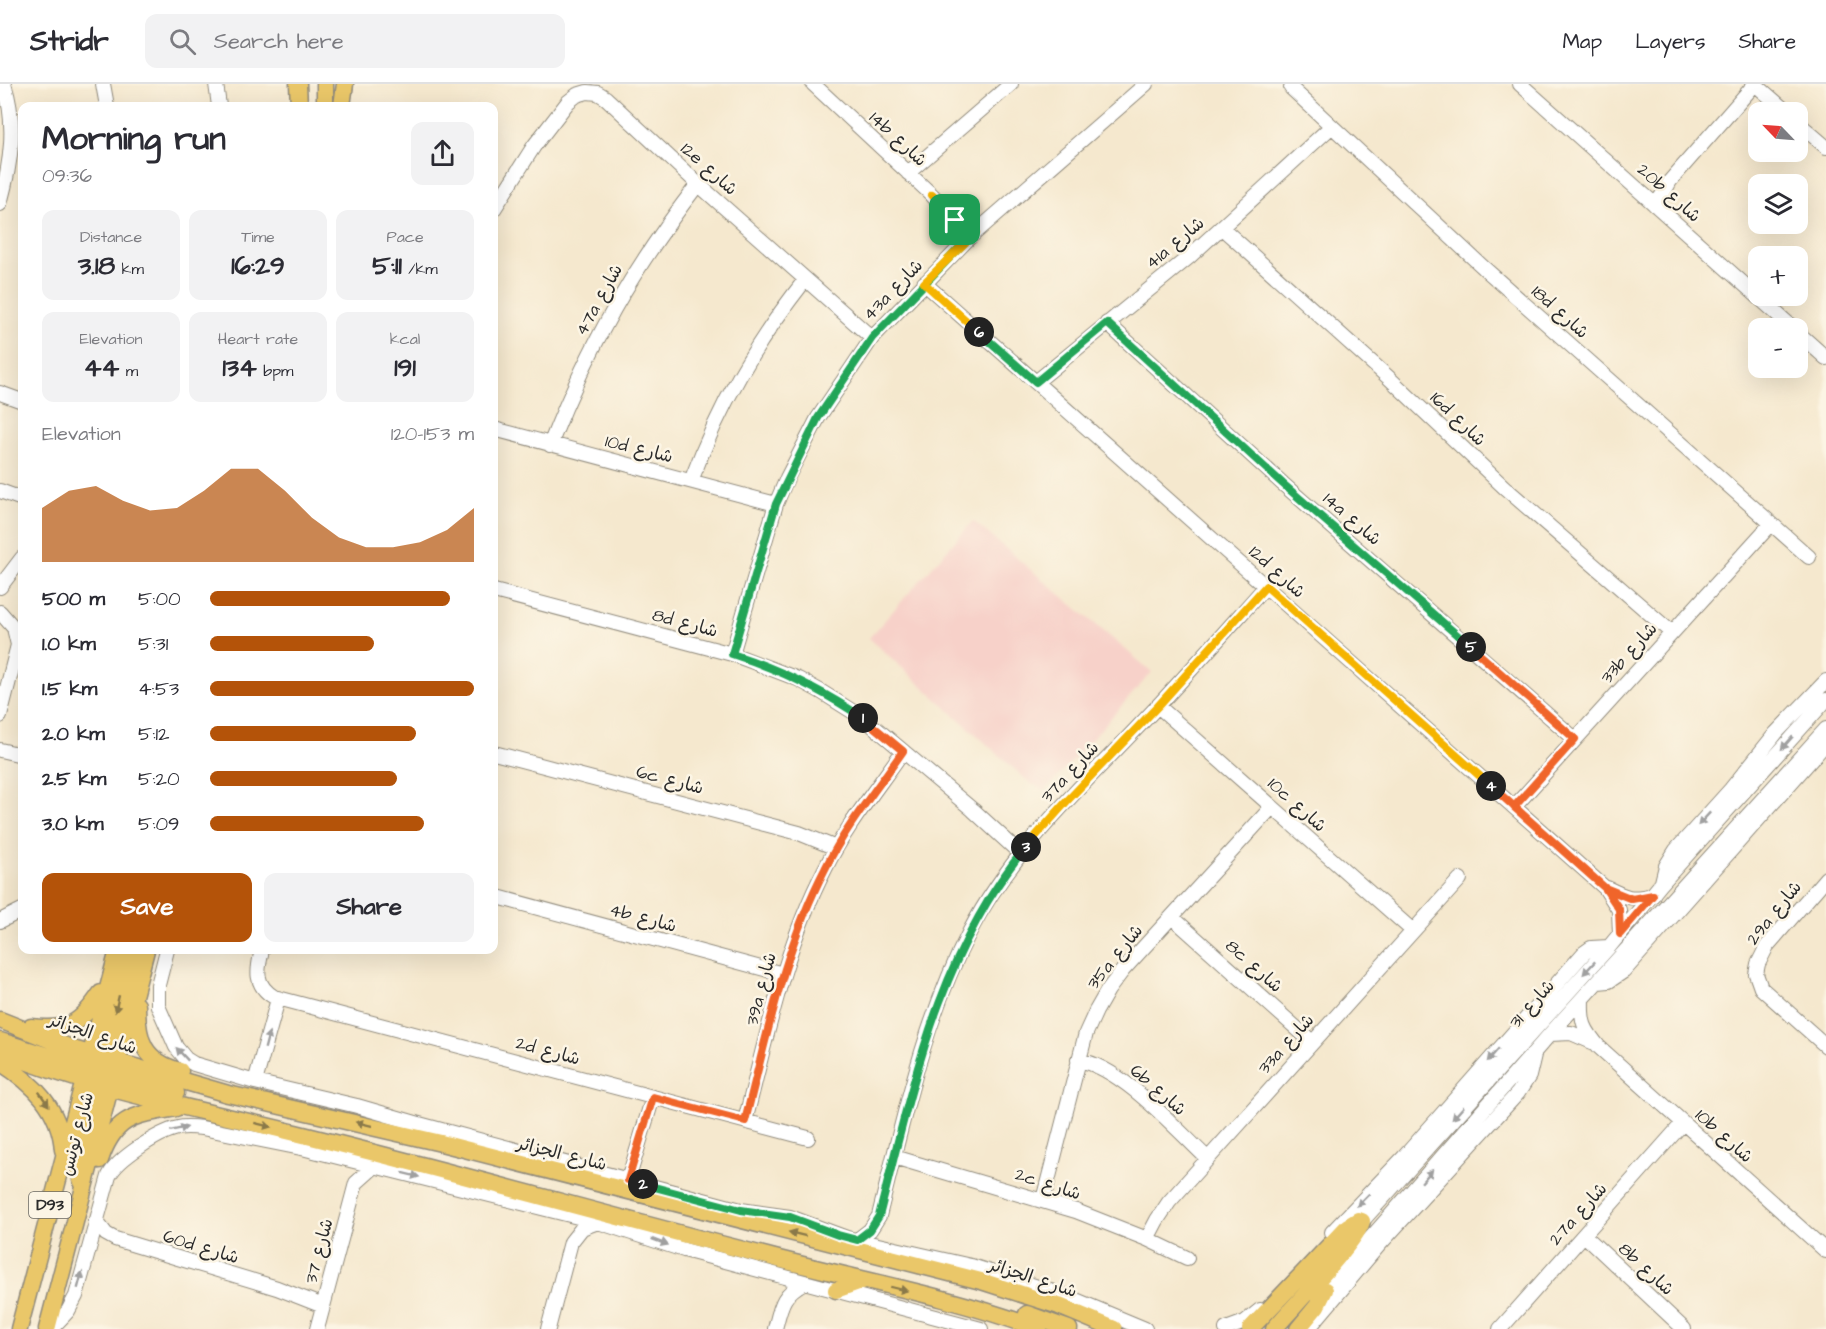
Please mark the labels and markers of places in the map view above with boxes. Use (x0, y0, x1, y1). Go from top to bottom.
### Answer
pin (929, 194, 980, 245)
pin: 6 (964, 317, 994, 347)
pin: 5 (1456, 632, 1486, 662)
pin: 1 (848, 703, 878, 733)
pin: 4 (1476, 771, 1506, 801)
pin: 3 (1011, 832, 1041, 862)
pin: 2 (628, 1169, 658, 1199)

